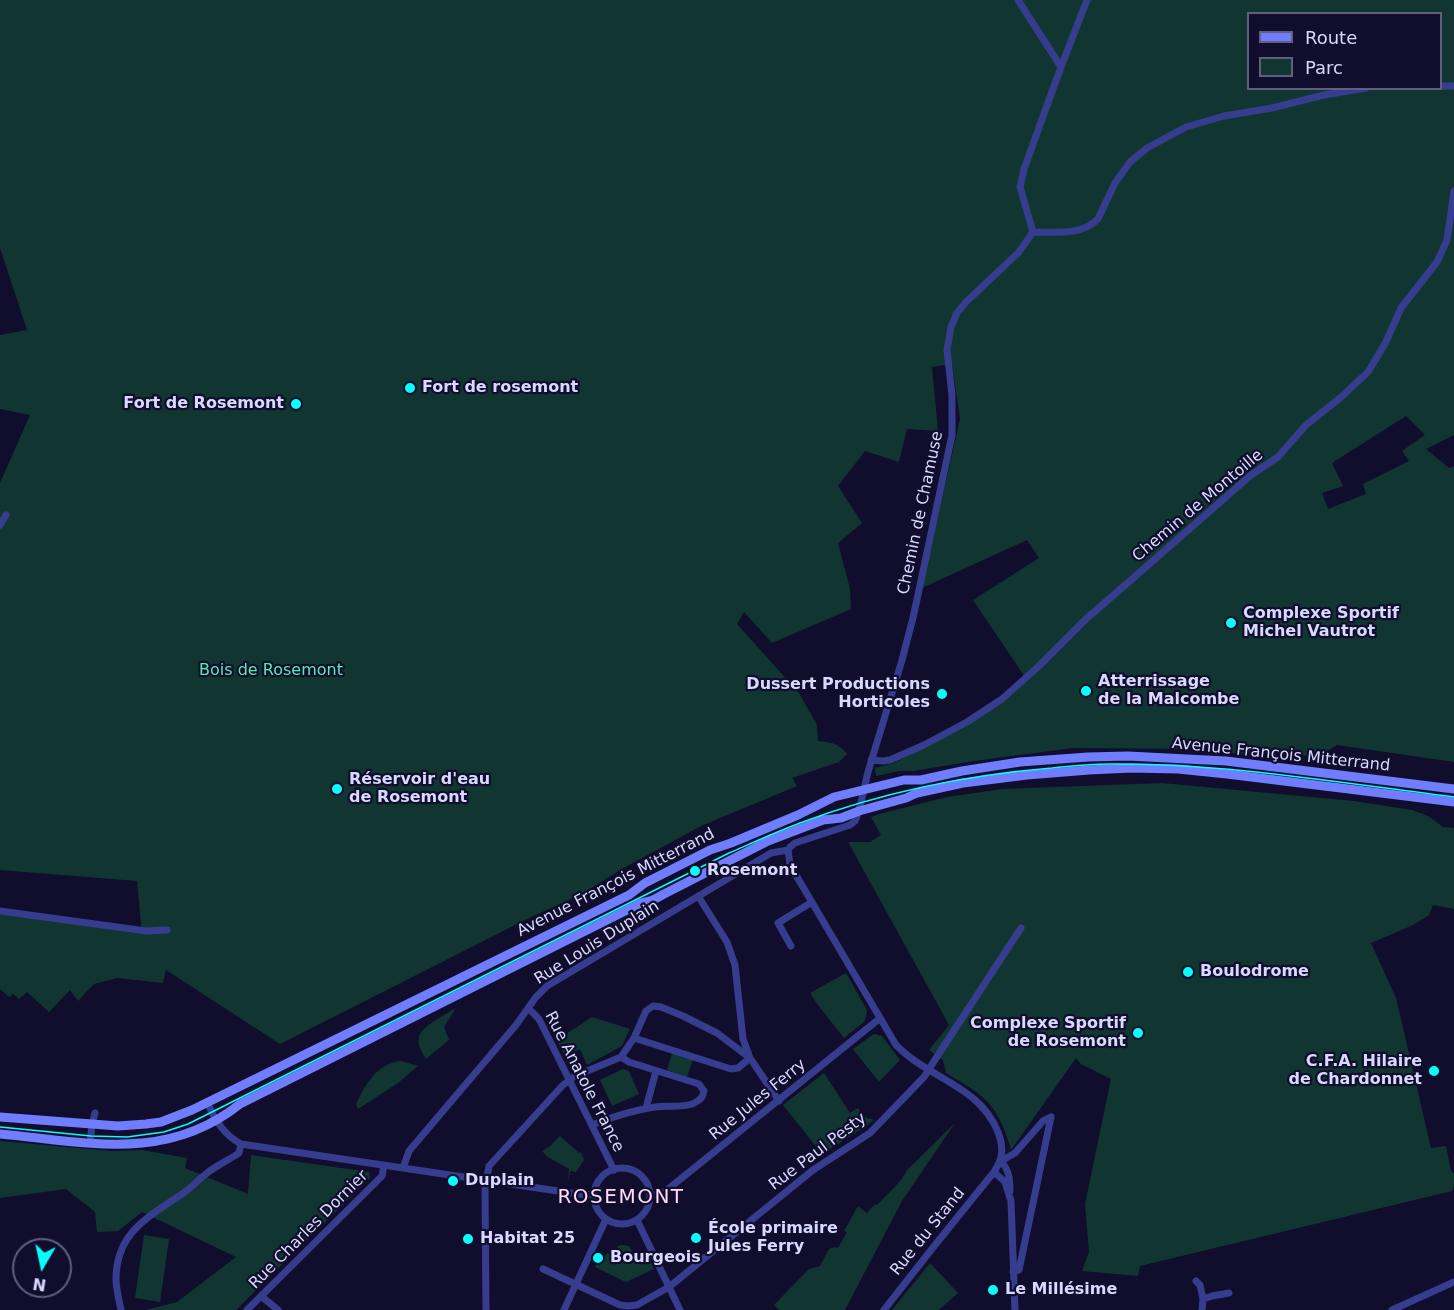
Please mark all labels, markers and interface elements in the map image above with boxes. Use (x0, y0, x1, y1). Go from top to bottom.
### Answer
legend (1247, 12, 1442, 90)
text: Route (1305, 27, 1357, 48)
text: Parc (1305, 57, 1343, 78)
place label: Fort de rosemont (422, 378, 578, 398)
marker: Fort de rosemont (403, 381, 417, 395)
place label: Fort de Rosemont (123, 394, 284, 414)
marker: Fort de Rosemont (289, 397, 303, 411)
street label: Chemin de Chamuse (894, 430, 948, 596)
street label: Chemin de Montoille (1129, 446, 1267, 566)
place label: Complexe Sportif Michel Vautrot (1243, 604, 1399, 642)
marker: Complexe Sportif Michel Vautrot (1224, 616, 1238, 630)
park label: Bois de Rosemont (199, 661, 343, 681)
place label: Atterrissage de la Malcombe (1098, 672, 1239, 710)
place label: Dussert Productions Horticoles (746, 675, 930, 713)
marker: Atterrissage de la Malcombe (1079, 684, 1093, 698)
marker: Dussert Productions Horticoles (935, 687, 949, 701)
street label: Avenue François Mitterrand (1171, 734, 1391, 776)
place label: Réservoir d'eau de Rosemont (349, 770, 490, 808)
marker: Réservoir d'eau de Rosemont (330, 782, 344, 796)
street label: Avenue François Mitterrand (514, 825, 718, 941)
place label: Rosemont (707, 861, 797, 881)
marker: Rosemont (688, 864, 702, 878)
street label: Rue Louis Duplain (531, 897, 663, 989)
place label: Boulodrome (1200, 962, 1309, 982)
marker: Boulodrome (1181, 965, 1195, 979)
street label: Rue Anatole France (540, 1009, 628, 1155)
place label: Complexe Sportif de Rosemont (970, 1014, 1126, 1052)
marker: Complexe Sportif de Rosemont (1131, 1026, 1145, 1040)
place label: C.F.A. Hilaire de Chardonnet (1289, 1052, 1422, 1090)
street label: Rue Jules Ferry (706, 1055, 810, 1145)
marker: C.F.A. Hilaire de Chardonnet (1427, 1064, 1441, 1078)
street label: Rue Paul Pesty (766, 1109, 870, 1195)
street label: Rue Charles Dornier (246, 1167, 372, 1293)
place label: Duplain (465, 1171, 534, 1191)
marker: Duplain (446, 1174, 460, 1188)
street label: Rue du Stand (887, 1184, 969, 1280)
district label: ROSEMONT (557, 1186, 685, 1210)
place label: École primaire Jules Ferry (708, 1219, 838, 1257)
place label: Habitat 25 (480, 1229, 575, 1249)
marker: École primaire Jules Ferry (689, 1231, 703, 1245)
marker: Habitat 25 (461, 1232, 475, 1246)
north arrow (12, 1238, 72, 1298)
place label: Bourgeois (610, 1248, 701, 1268)
marker: Bourgeois (591, 1251, 605, 1265)
text: N (31, 1274, 48, 1295)
place label: Le Millésime (1005, 1280, 1117, 1300)
marker: Le Millésime (986, 1283, 1000, 1297)

